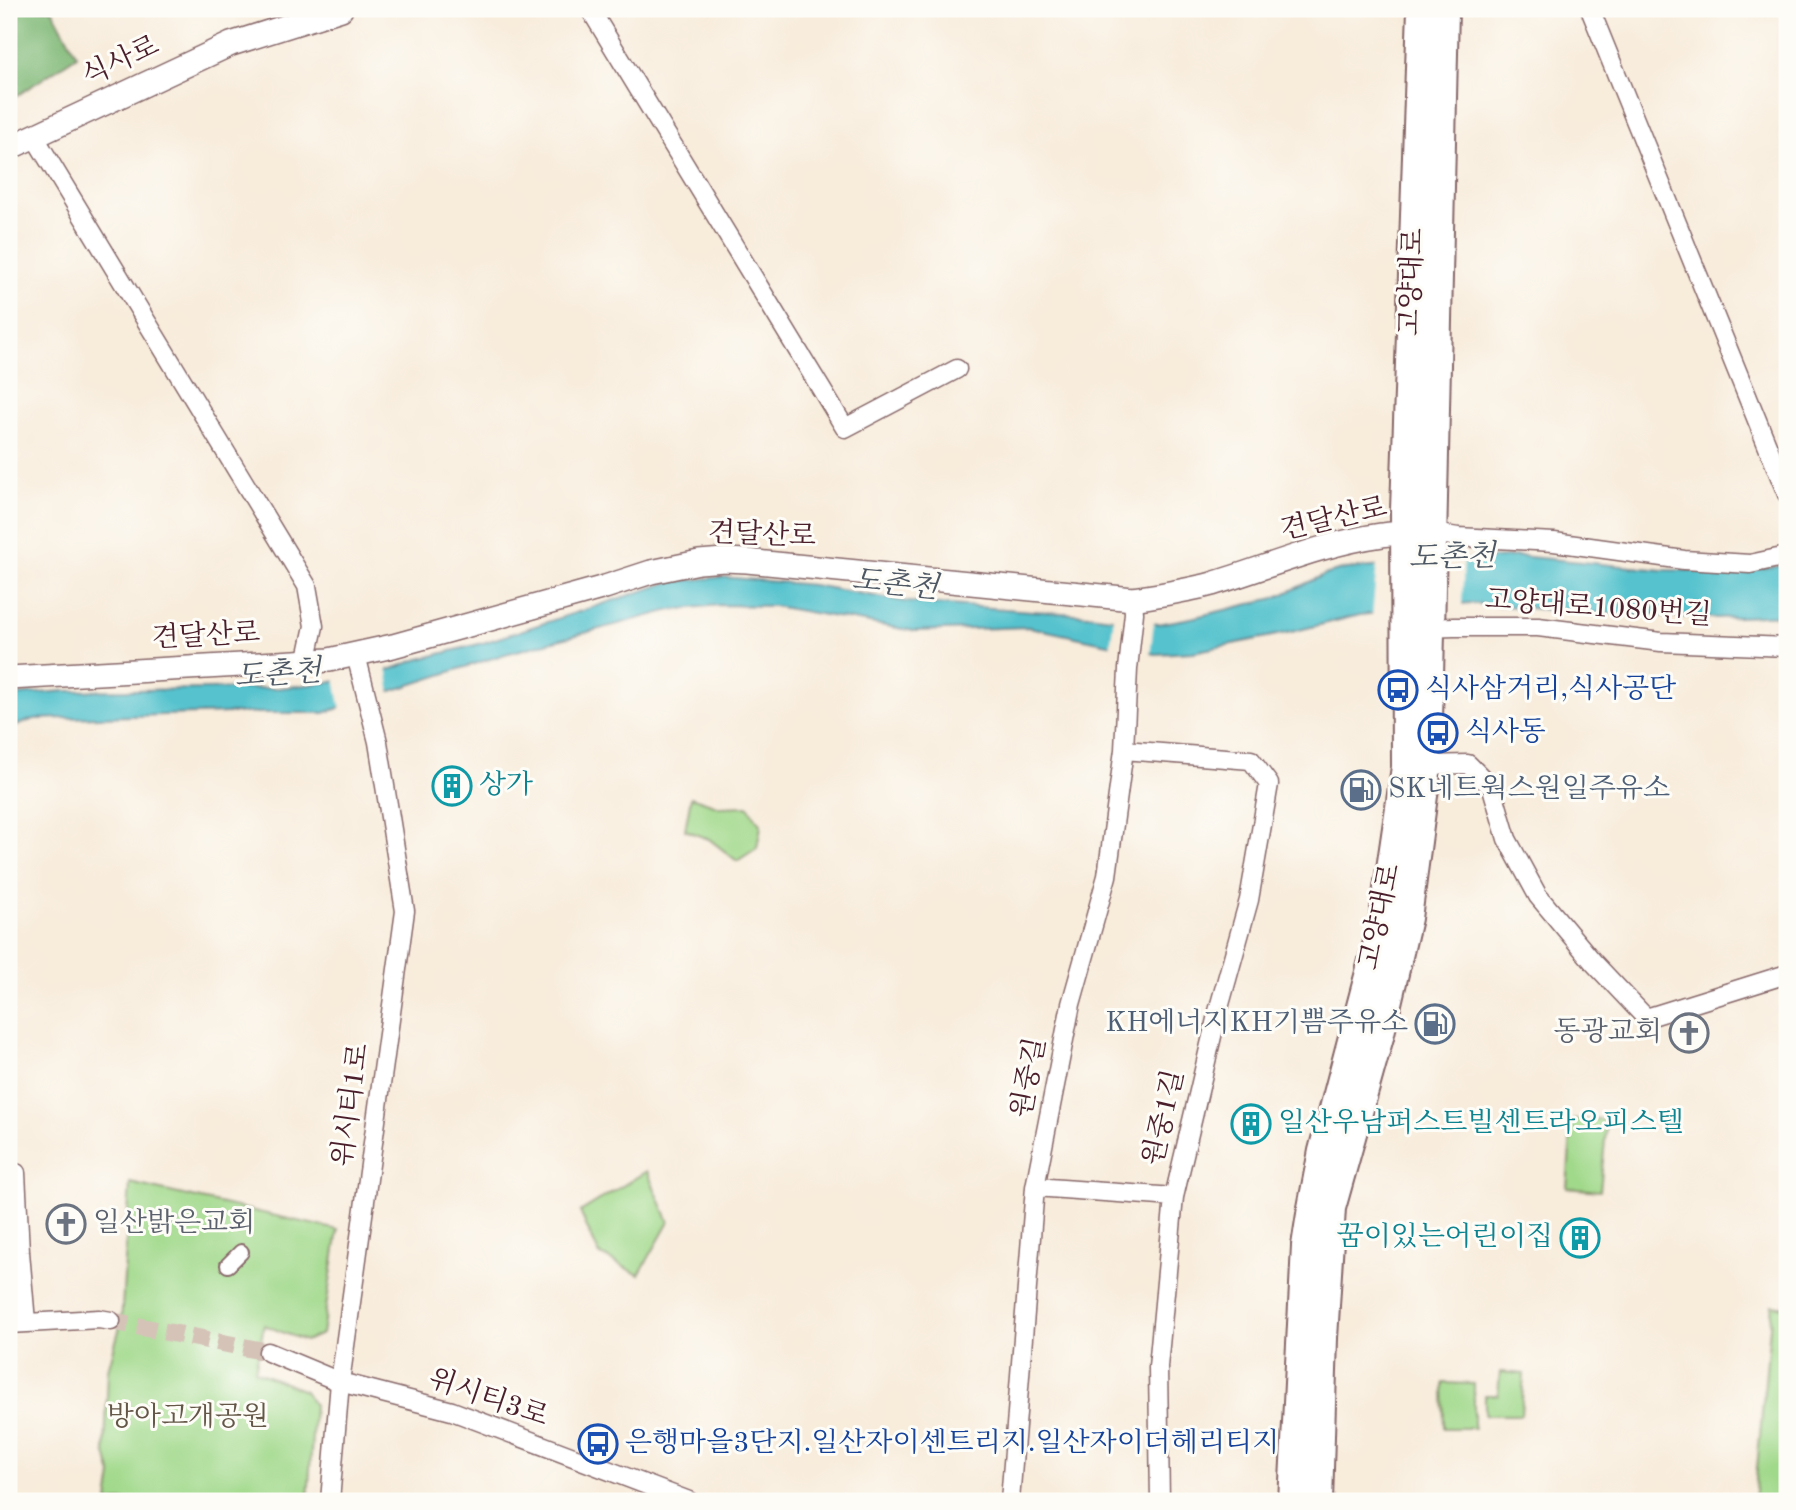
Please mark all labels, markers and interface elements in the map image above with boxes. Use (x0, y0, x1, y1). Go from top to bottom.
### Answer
street label: 식사로 (77, 30, 164, 92)
street label: 고양대로 (1395, 227, 1429, 337)
street label: 견달산로 (1278, 492, 1390, 546)
street label: 견달산로 (707, 518, 817, 552)
water label: 도촌천 (1408, 539, 1498, 574)
water label: 도촌천 (850, 563, 942, 605)
street label: 고양대로1080번길 (1484, 585, 1712, 631)
street label: 견달산로 (151, 618, 261, 654)
water label: 도촌천 (233, 654, 324, 693)
bus stop icon: 식사삼거리,식사공단 (1377, 669, 1419, 711)
place label: 식사삼거리,식사공단 (1425, 674, 1676, 704)
bus stop icon: 식사동 (1417, 712, 1459, 754)
place label: 식사동 (1465, 717, 1546, 747)
building icon: 상가 (431, 765, 473, 807)
fuel station icon: SK네트웍스원일주유소 (1340, 769, 1382, 811)
place label: 상가 (479, 770, 533, 800)
place label: SK네트웍스원일주유소 (1388, 774, 1670, 804)
street label: 고양대로 (1354, 861, 1406, 973)
fuel station icon: KH에너지KH기쁨주유소 (1414, 1003, 1456, 1045)
place label: KH에너지KH기쁨주유소 (1105, 1007, 1408, 1038)
church icon: 동광교회 (1668, 1012, 1710, 1054)
place label: 동광교회 (1554, 1017, 1662, 1047)
street label: 원중길 (1007, 1035, 1051, 1121)
street label: 위시티1로 (327, 1041, 375, 1169)
street label: 원중1길 (1138, 1067, 1190, 1169)
building icon: 일산우남퍼스트빌센트라오피스텔 (1230, 1103, 1272, 1145)
place label: 일산우남퍼스트빌센트라오피스텔 (1278, 1108, 1684, 1138)
church icon: 일산밝은교회 (45, 1203, 87, 1245)
place label: 일산밝은교회 (93, 1208, 255, 1238)
building icon: 꿈이있는어린이집 (1559, 1217, 1601, 1259)
place label: 꿈이있는어린이집 (1337, 1222, 1553, 1252)
street label: 위시티3로 (425, 1364, 552, 1432)
park label: 방아고개공원 (107, 1402, 269, 1432)
bus stop icon: 은행마을3단지.일산자이센트리지.일산자이더헤리티지 (577, 1423, 619, 1465)
place label: 은행마을3단지.일산자이센트리지.일산자이더헤리티지 (625, 1428, 1279, 1458)

